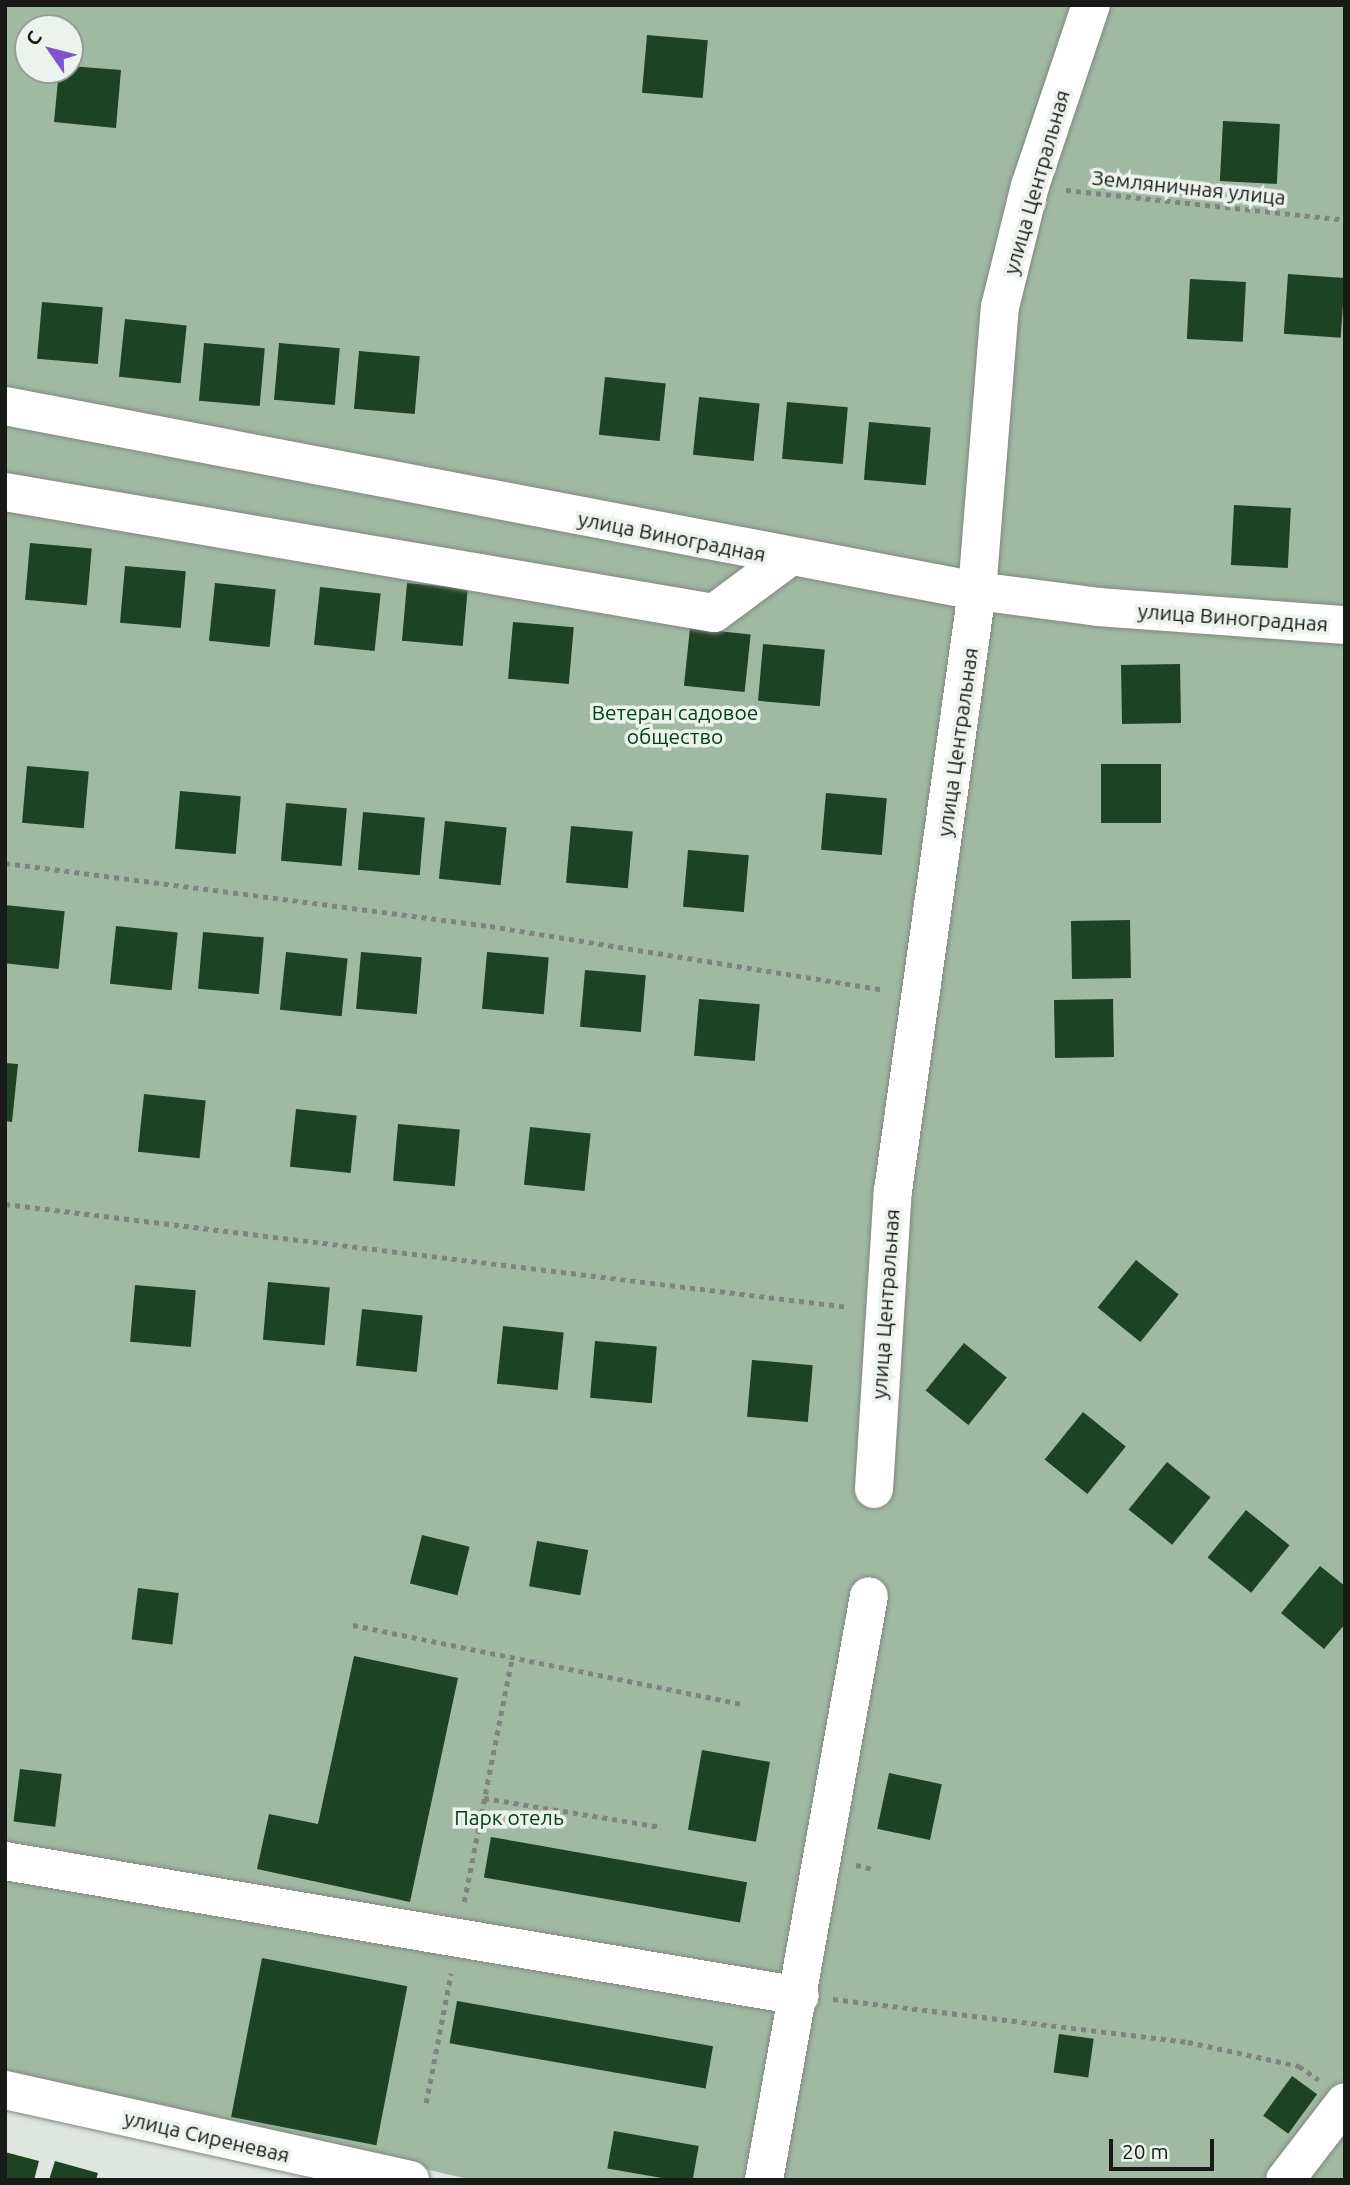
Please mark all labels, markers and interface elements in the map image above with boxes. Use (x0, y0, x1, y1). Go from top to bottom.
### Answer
north arrow (14, 14, 84, 84)
text: С (21, 27, 46, 49)
street label: улица Центральная (998, 87, 1074, 277)
street label: Земляничная улица (1091, 164, 1287, 210)
street label: улица Виноградная (576, 505, 768, 567)
street label: улица Виноградная (1137, 598, 1329, 636)
street label: улица Центральная (931, 646, 983, 838)
park label: Ветеран садовое общество (592, 699, 758, 749)
street label: улица Центральная (866, 1208, 904, 1400)
park label: Парк отель (454, 1804, 564, 1830)
street label: улица Сиреневая (122, 2105, 292, 2167)
scale bar (1112, 2126, 1217, 2170)
text: 20 m (1122, 2139, 1169, 2163)

